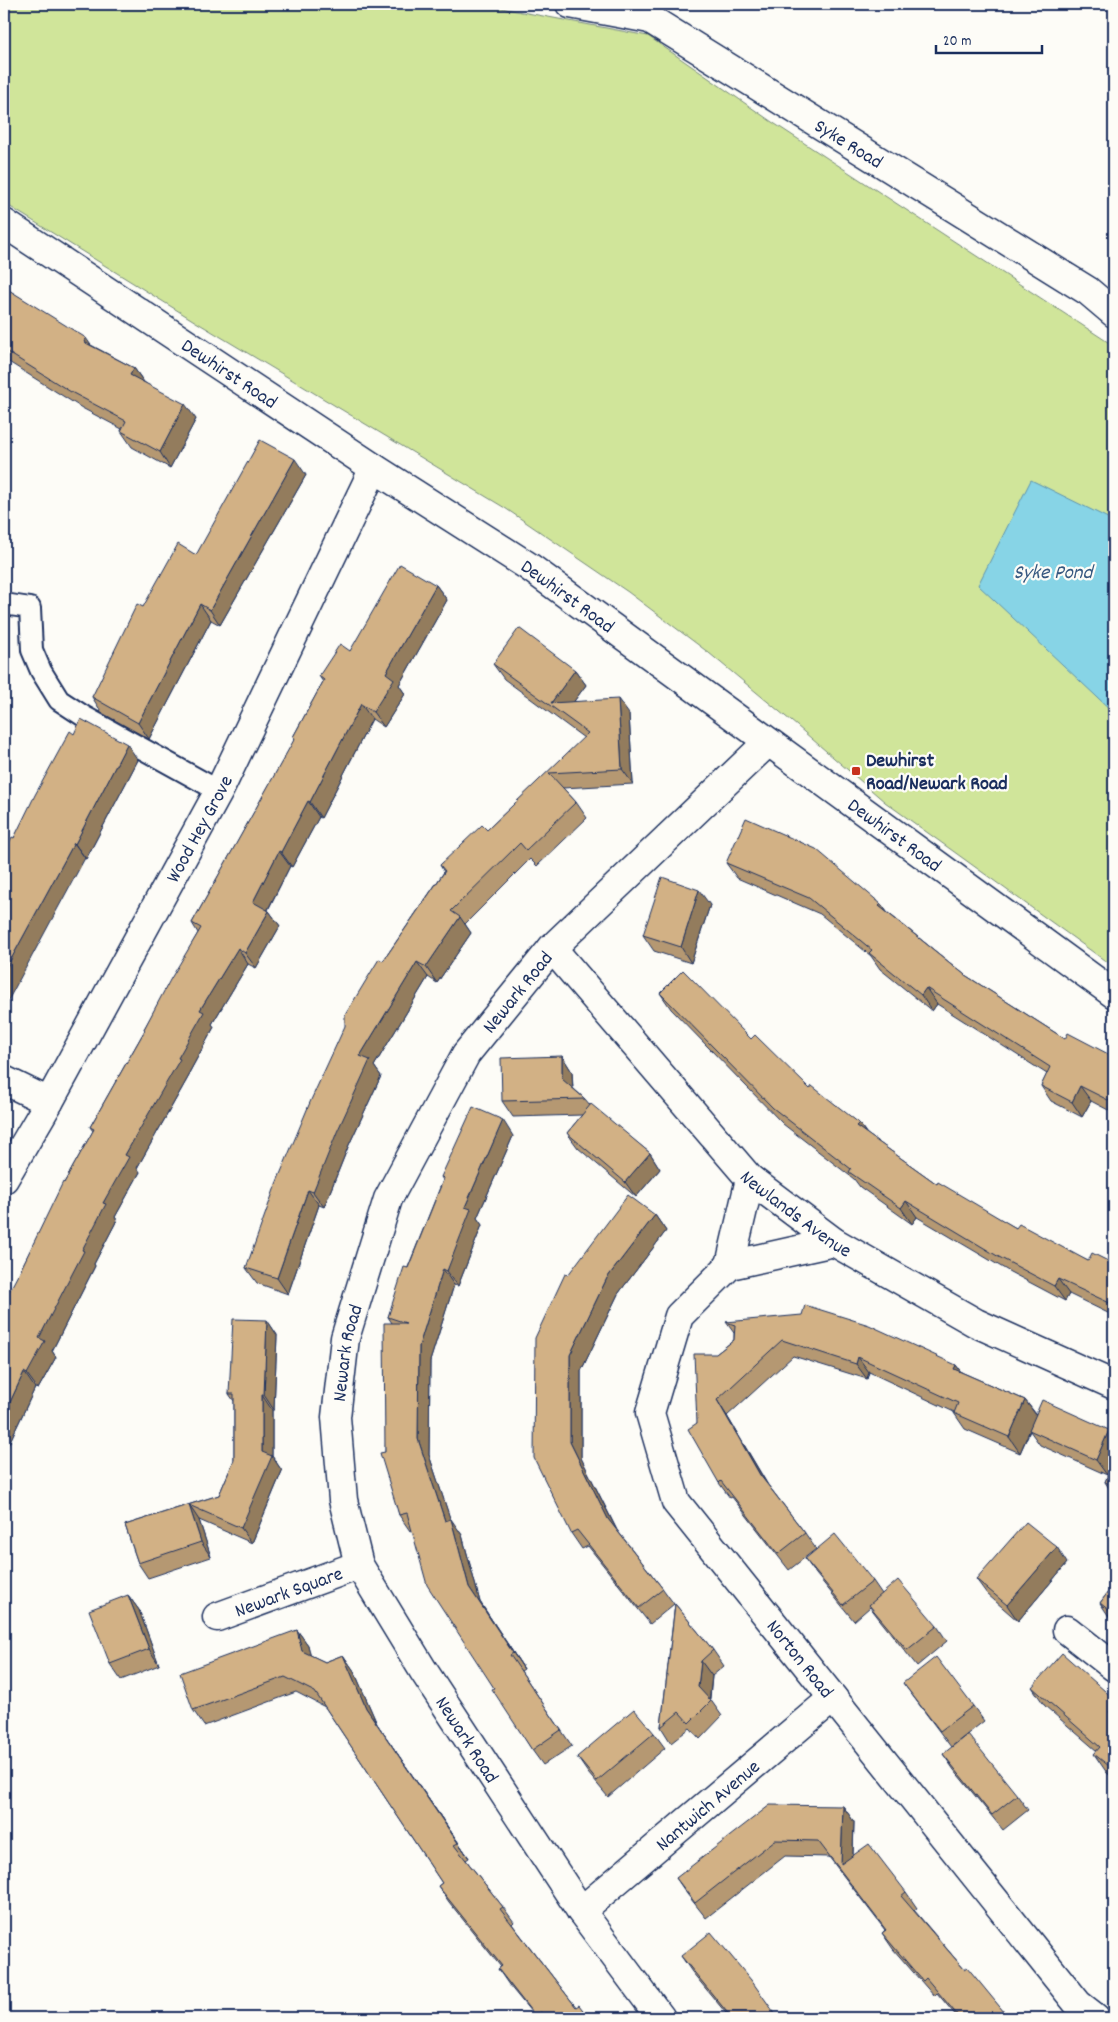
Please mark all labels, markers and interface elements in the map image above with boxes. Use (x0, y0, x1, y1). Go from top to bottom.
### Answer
scale bar (936, 22, 1042, 54)
text: 20 m (943, 31, 971, 53)
street label: Syke Road (808, 113, 887, 177)
street label: Dewhirst Road (175, 333, 282, 417)
street label: Dewhirst Road (514, 554, 619, 642)
water label: Syke Pond (1014, 559, 1096, 589)
place label: Dewhirst Road/Newark Road (866, 748, 1008, 799)
marker: Dewhirst Road/Newark Road (850, 765, 862, 777)
street label: Wood Hey Grove (160, 771, 242, 889)
street label: Dewhirst Road (841, 793, 946, 880)
street label: Newark Road (477, 946, 561, 1041)
street label: Newlands Avenue (732, 1166, 856, 1266)
street label: Newark Road (327, 1301, 372, 1403)
street label: Newark Square (231, 1561, 348, 1626)
street label: Norton Road (758, 1615, 839, 1705)
street label: Newark Road (427, 1692, 504, 1790)
street label: Nantwich Avenue (651, 1754, 767, 1859)

